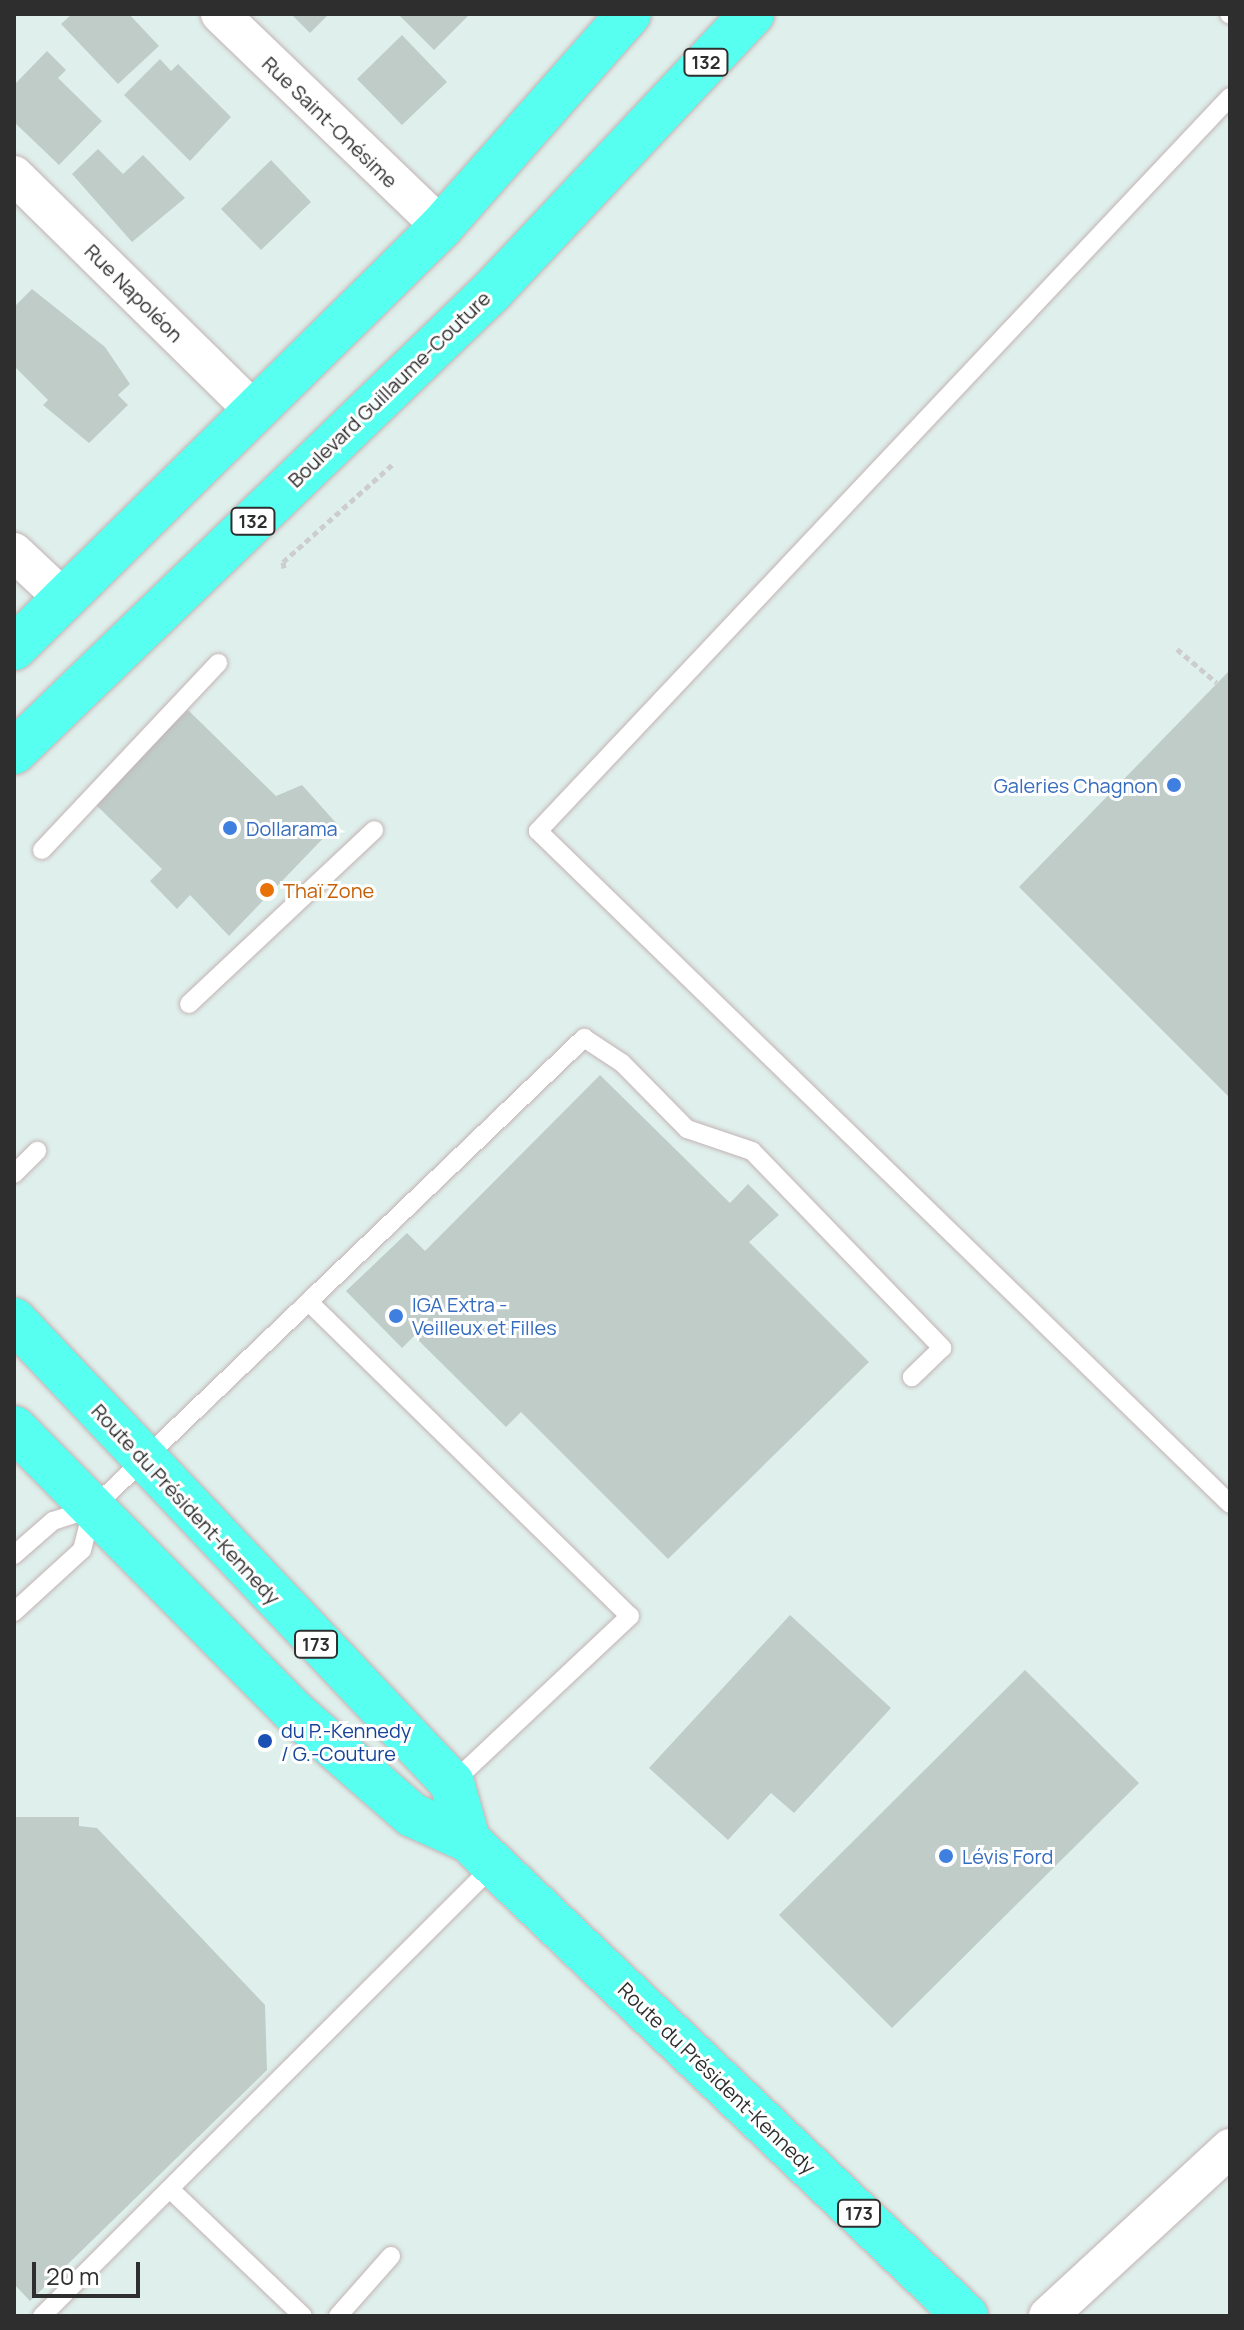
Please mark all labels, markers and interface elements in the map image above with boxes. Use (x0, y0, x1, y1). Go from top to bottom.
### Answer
road number: 132 (682, 48, 730, 76)
street label: Rue Saint-Onésime (258, 51, 402, 193)
street label: Rue Napoléon (80, 239, 188, 347)
street label: Boulevard Guillaume-Couture (283, 286, 495, 492)
road number: 132 (229, 507, 277, 535)
place label: Galeries Chagnon (994, 773, 1158, 797)
marker: Galeries Chagnon (1165, 776, 1183, 794)
place label: Dollarama (246, 816, 338, 840)
marker: Dollarama (221, 819, 239, 837)
place label: Thaï Zone (283, 878, 374, 902)
marker: Thaï Zone (258, 881, 276, 899)
place label: IGA Extra - Veilleux et Filles (412, 1292, 557, 1339)
marker: IGA Extra - Veilleux et Filles (387, 1307, 405, 1325)
street label: Route du Président-Kennedy (87, 1399, 285, 1609)
road number: 173 (294, 1630, 338, 1658)
place label: du P.-Kennedy / G.-Couture (281, 1718, 411, 1765)
marker: du P.-Kennedy / G.-Couture (256, 1732, 274, 1750)
place label: Lévis Ford (962, 1844, 1053, 1868)
marker: Lévis Ford (937, 1847, 955, 1865)
street label: Route du Président-Kennedy (613, 1977, 821, 2179)
road number: 173 (837, 2199, 881, 2227)
scale bar (36, 2246, 144, 2296)
text: 20 m (46, 2259, 99, 2292)

